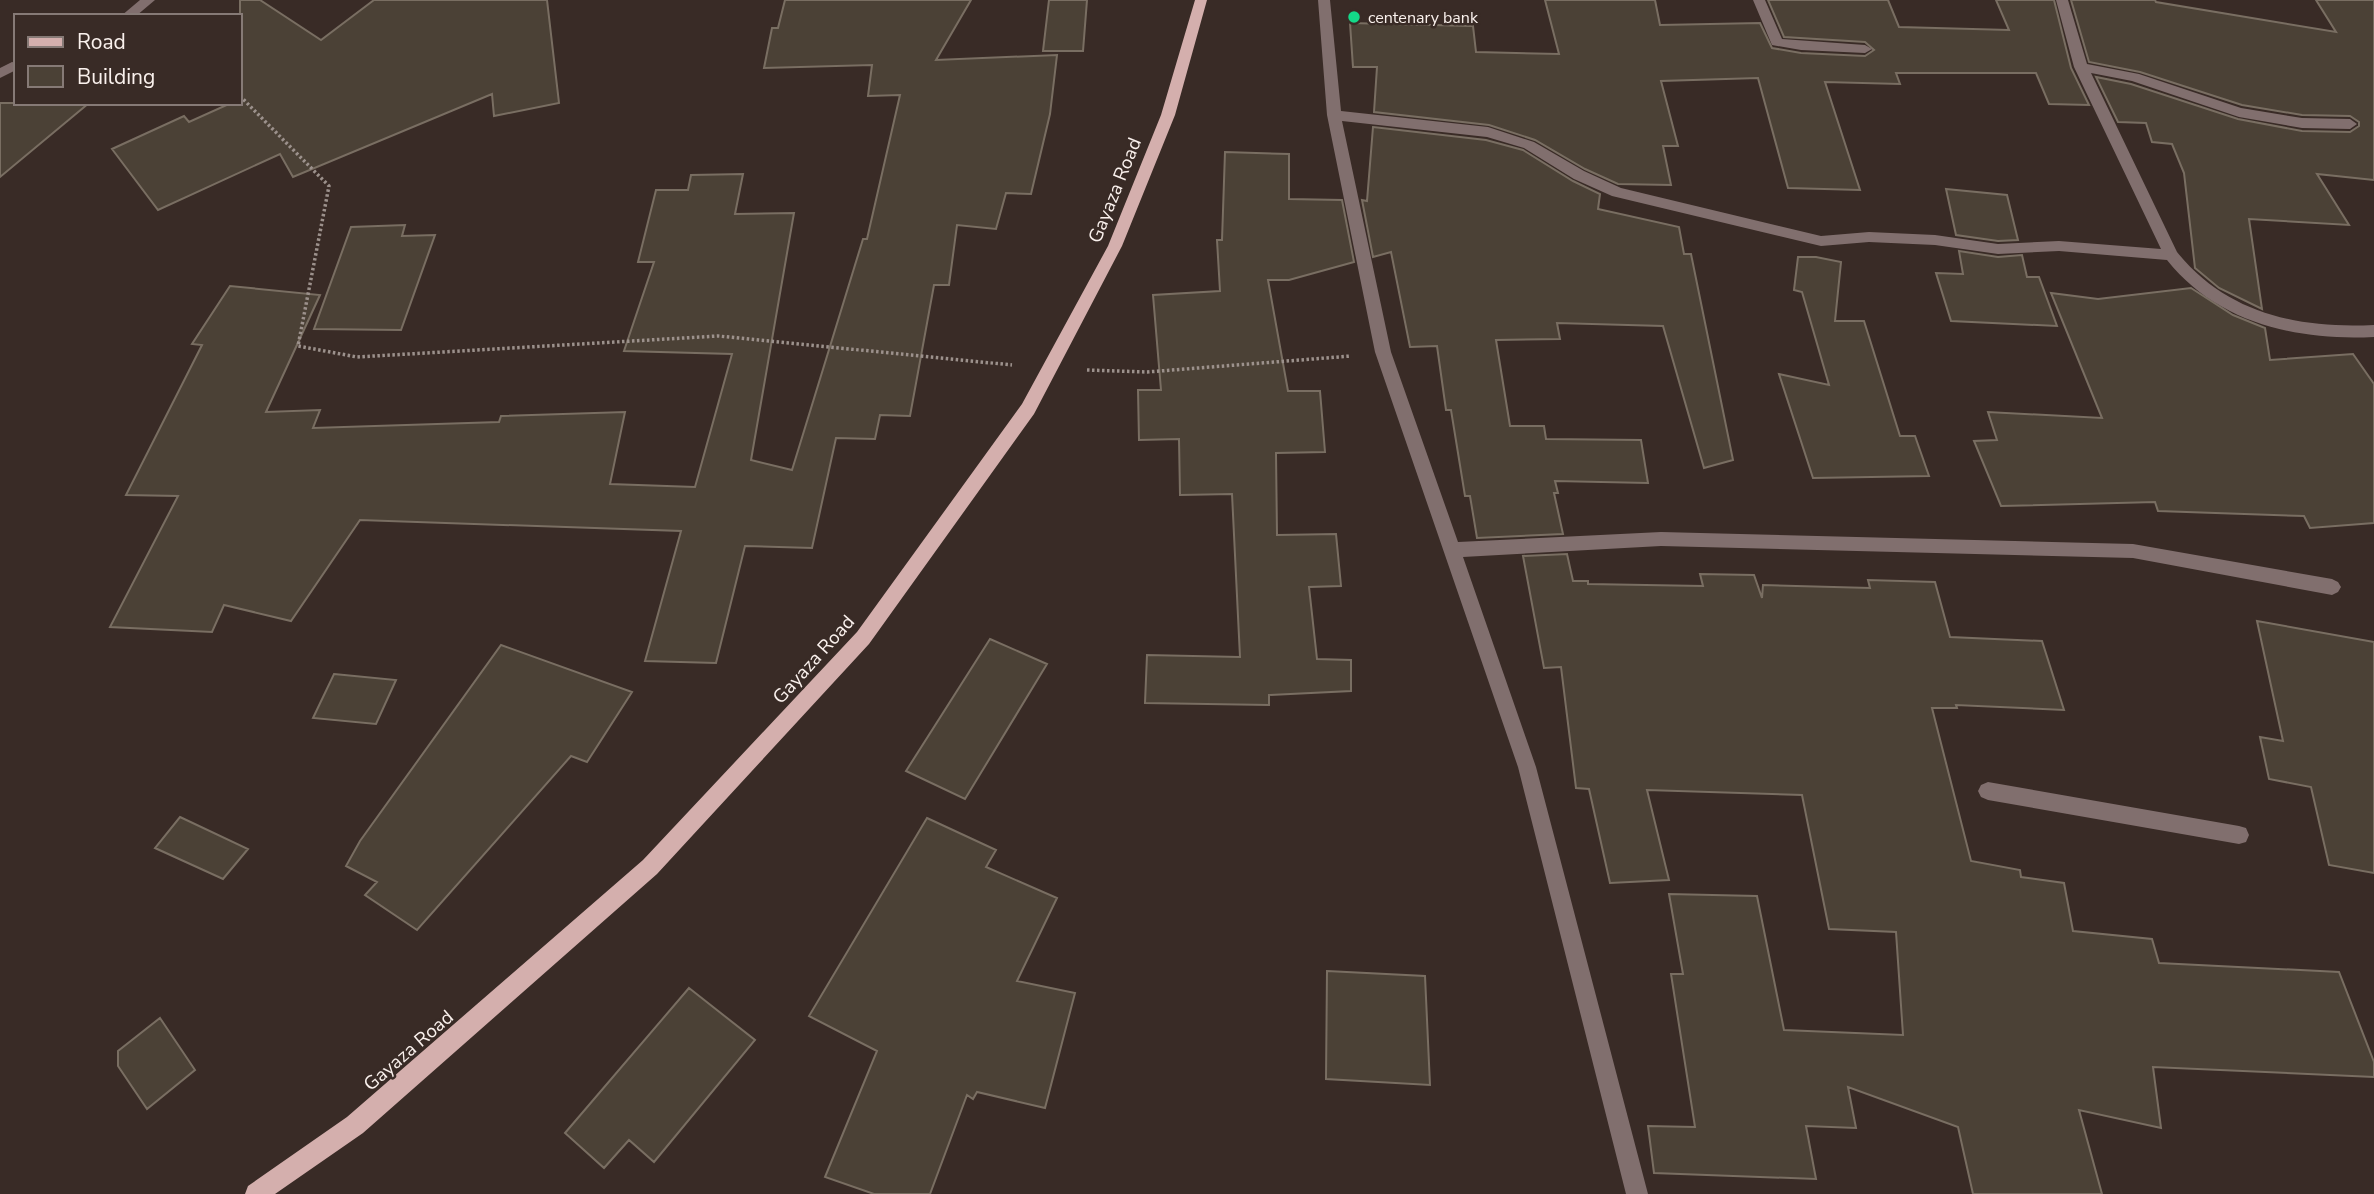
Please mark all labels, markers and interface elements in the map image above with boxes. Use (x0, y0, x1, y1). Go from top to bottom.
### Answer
place label: centenary bank (1368, 7, 1479, 29)
marker: centenary bank (1346, 9, 1362, 25)
legend (14, 14, 242, 105)
text: Road (77, 28, 126, 56)
text: Building (77, 63, 155, 91)
street label: Gayaza Road (1082, 134, 1148, 247)
street label: Gayaza Road (767, 610, 861, 710)
street label: Gayaza Road (358, 1004, 459, 1097)

